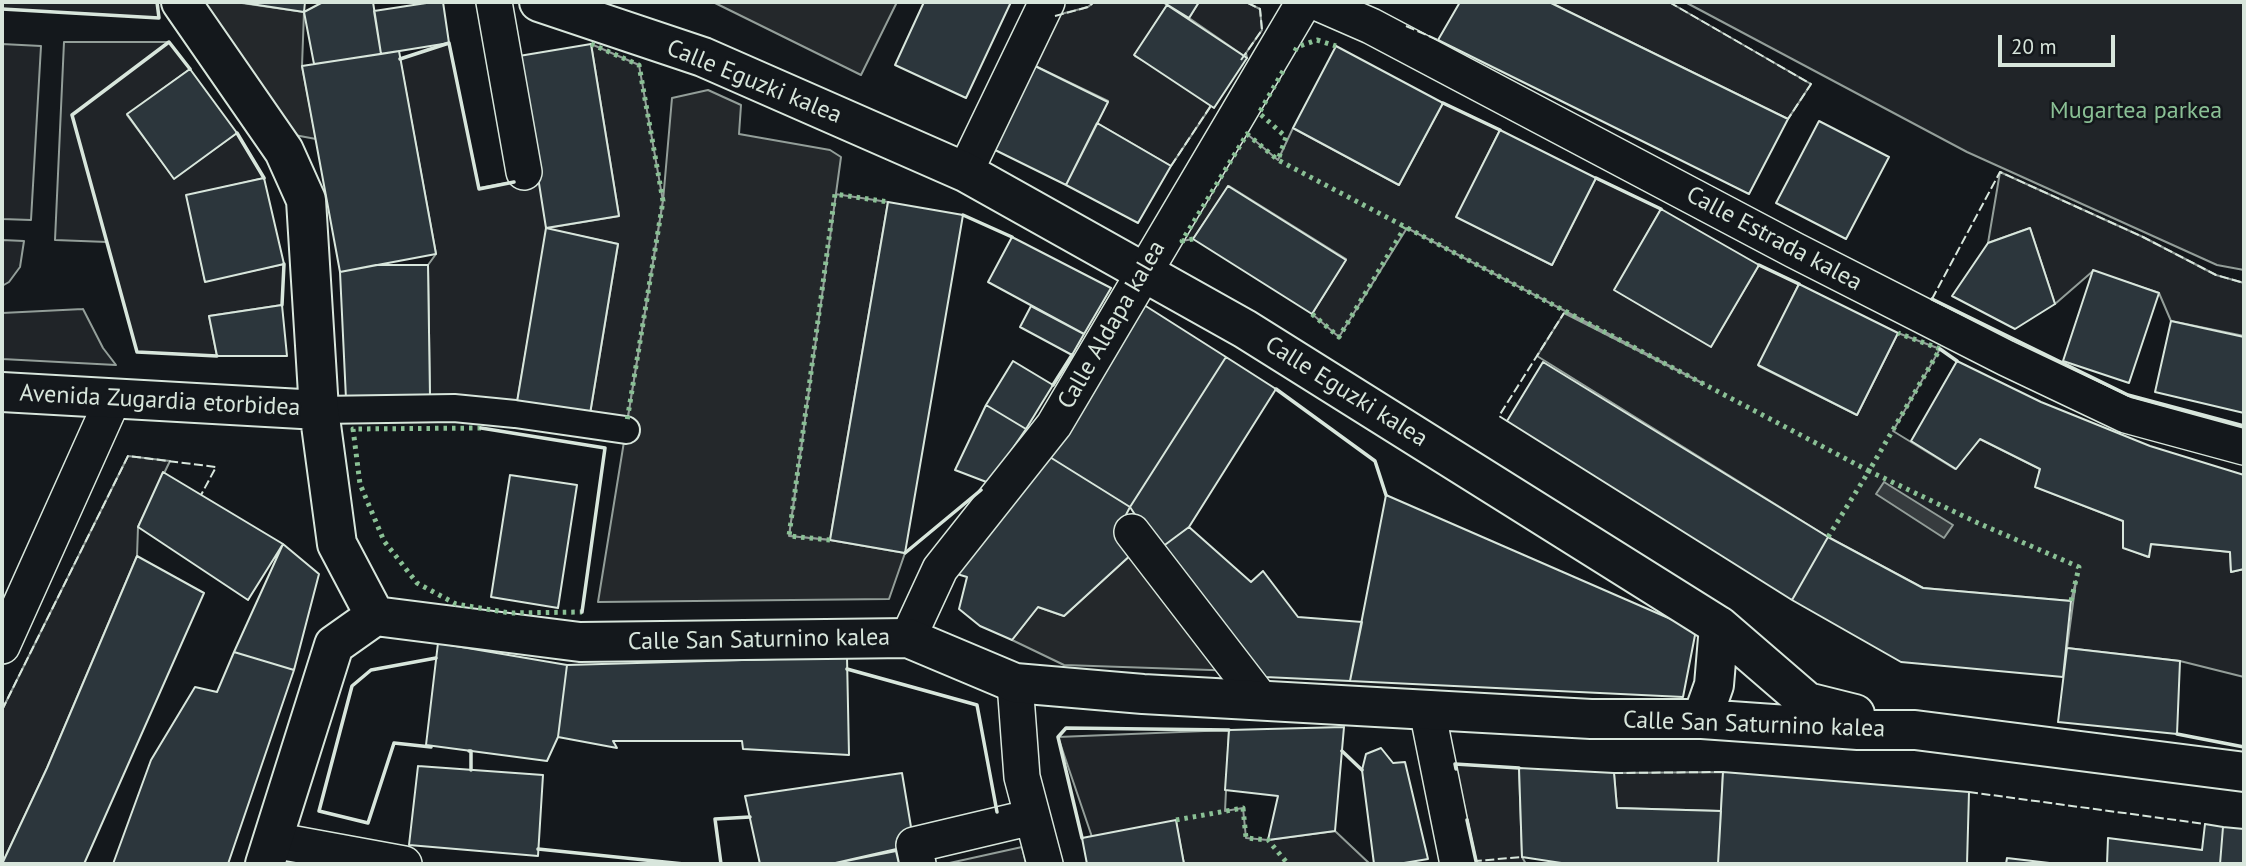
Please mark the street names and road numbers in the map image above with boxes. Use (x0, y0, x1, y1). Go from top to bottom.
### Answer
street label: Calle Eguzki kalea (662, 34, 846, 130)
street label: Calle Estrada kalea (1681, 181, 1867, 297)
street label: Calle Aldapa kalea (1052, 236, 1172, 414)
street label: Calle Eguzki kalea (1259, 330, 1433, 454)
street label: Avenida Zugardia etorbidea (19, 379, 301, 423)
street label: Calle San Saturnino kalea (628, 623, 890, 657)
street label: Calle San Saturnino kalea (1622, 706, 1886, 744)

